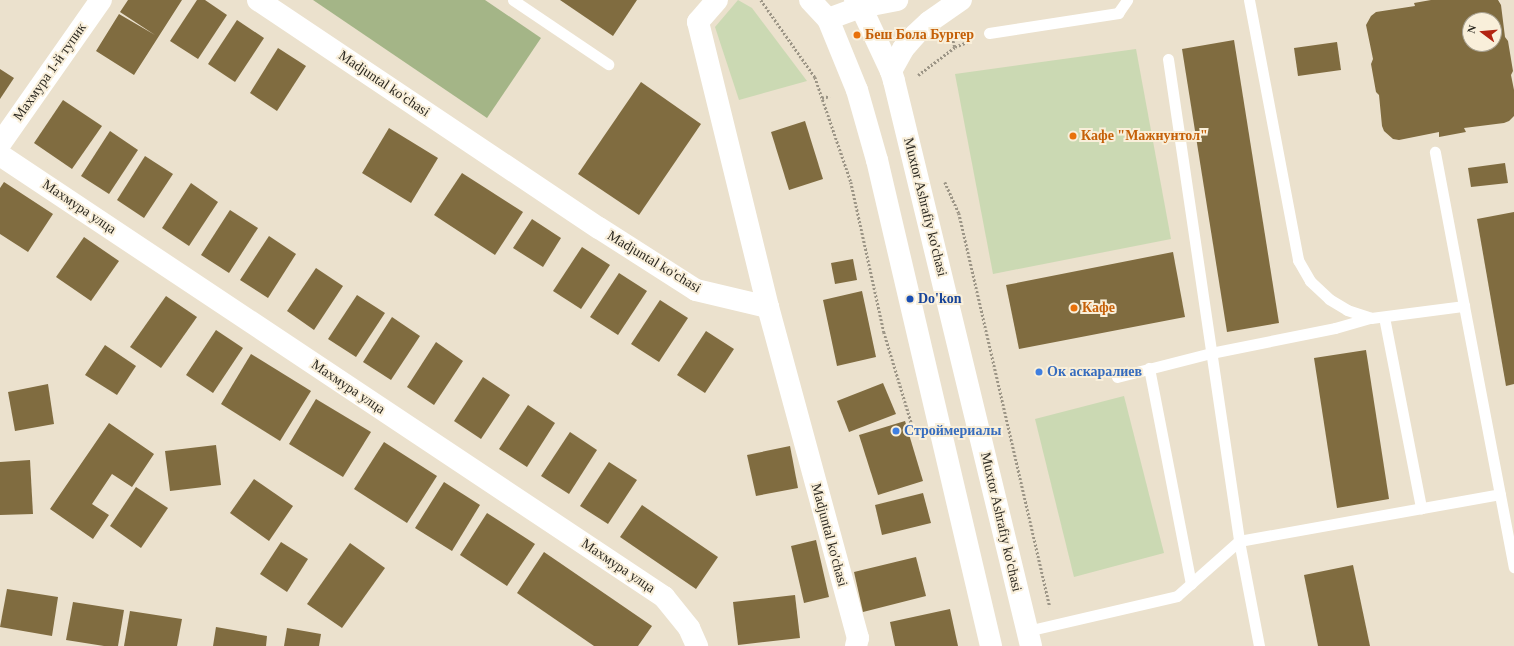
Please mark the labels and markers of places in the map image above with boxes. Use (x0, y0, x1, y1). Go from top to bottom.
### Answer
place label: Беш Бола Бургер (865, 27, 974, 43)
marker: Беш Бола Бургер (852, 30, 862, 40)
place label: Кафе "Мажнунтол" (1081, 128, 1208, 144)
marker: Кафе "Мажнунтол" (1068, 131, 1078, 141)
place label: Do'kon (918, 291, 962, 307)
marker: Do'kon (905, 294, 915, 304)
place label: Кафе (1082, 300, 1115, 316)
marker: Кафе (1069, 303, 1079, 313)
place label: Ок аскаралиев (1047, 364, 1142, 380)
marker: Ок аскаралиев (1034, 367, 1044, 377)
place label: Строймериалы (904, 423, 1001, 439)
marker: Строймериалы (891, 426, 901, 436)

